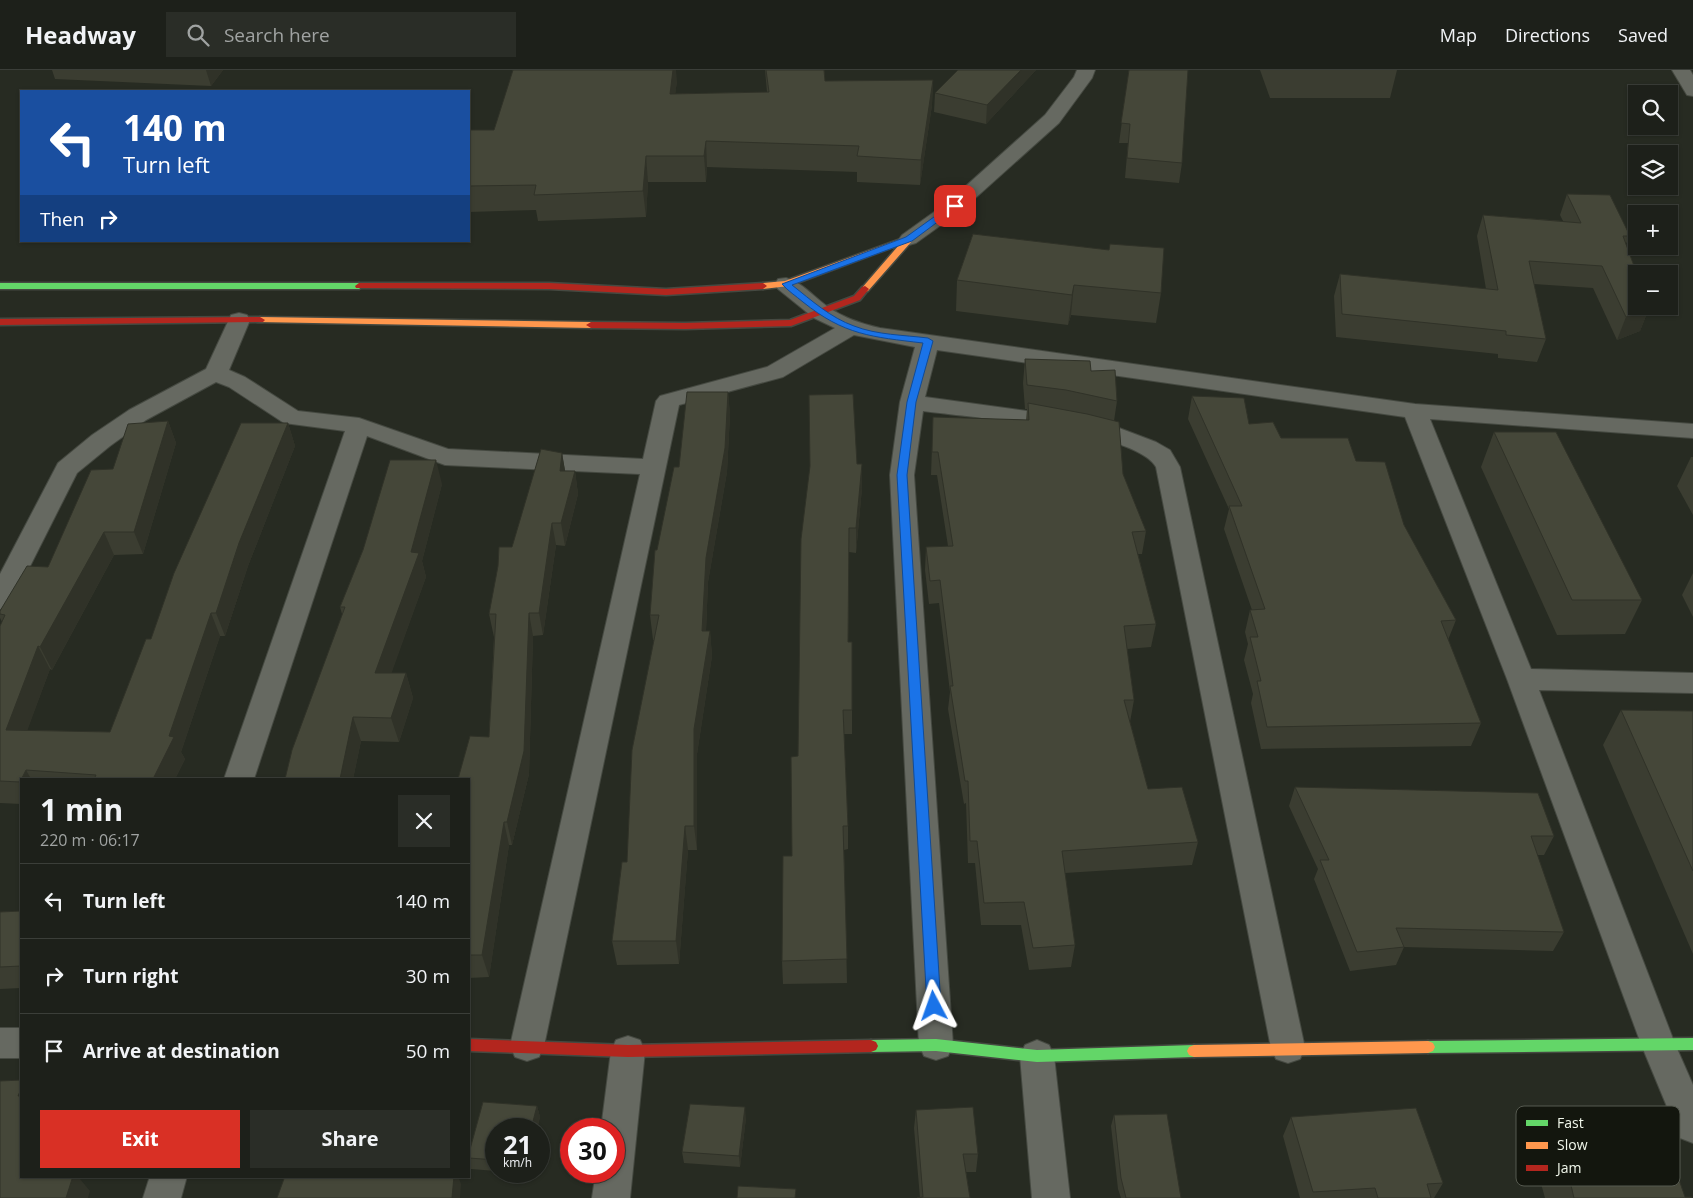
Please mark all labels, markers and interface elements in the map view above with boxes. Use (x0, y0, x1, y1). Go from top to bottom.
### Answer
search box (166, 12, 516, 57)
text: Headway (25, 18, 136, 51)
icon: search (184, 21, 212, 49)
text: Search here (224, 22, 330, 48)
text: Map (1440, 23, 1477, 47)
text: Directions (1505, 23, 1590, 47)
text: Saved (1618, 23, 1668, 47)
map controls (1628, 85, 1678, 315)
button: search (1628, 85, 1678, 135)
text: 140 m (123, 104, 227, 151)
icon: left (40, 110, 105, 175)
button: layers (1628, 145, 1678, 195)
text: Turn left (123, 149, 210, 179)
pin (934, 185, 976, 227)
icon: arrive (941, 192, 969, 220)
icon: right (94, 205, 122, 233)
button: + (1628, 205, 1678, 255)
text: Then (40, 206, 84, 232)
button: − (1628, 265, 1678, 315)
text: 1 min (40, 789, 123, 830)
button: close (398, 795, 450, 847)
text: 220 m · 06:17 (40, 829, 140, 851)
icon: left (40, 887, 68, 915)
text: Turn left (83, 888, 165, 914)
text: 140 m (395, 888, 450, 914)
icon: right (40, 962, 68, 990)
text: Turn right (83, 963, 178, 989)
text: 30 m (406, 963, 450, 989)
position arrow (907, 979, 959, 1031)
icon: arrive (40, 1037, 68, 1065)
text: Arrive at destination (83, 1038, 280, 1064)
text: 50 m (406, 1038, 450, 1064)
legend (1516, 1106, 1680, 1186)
button: Exit (40, 1110, 240, 1168)
button: Share (250, 1110, 450, 1168)
text: Fast (1557, 1113, 1584, 1132)
speed limit sign: 30 (560, 1118, 625, 1183)
text: 21 (503, 1127, 532, 1161)
text: Slow (1557, 1135, 1588, 1154)
text: km/h (503, 1154, 532, 1171)
text: Jam (1555, 1158, 1582, 1177)

